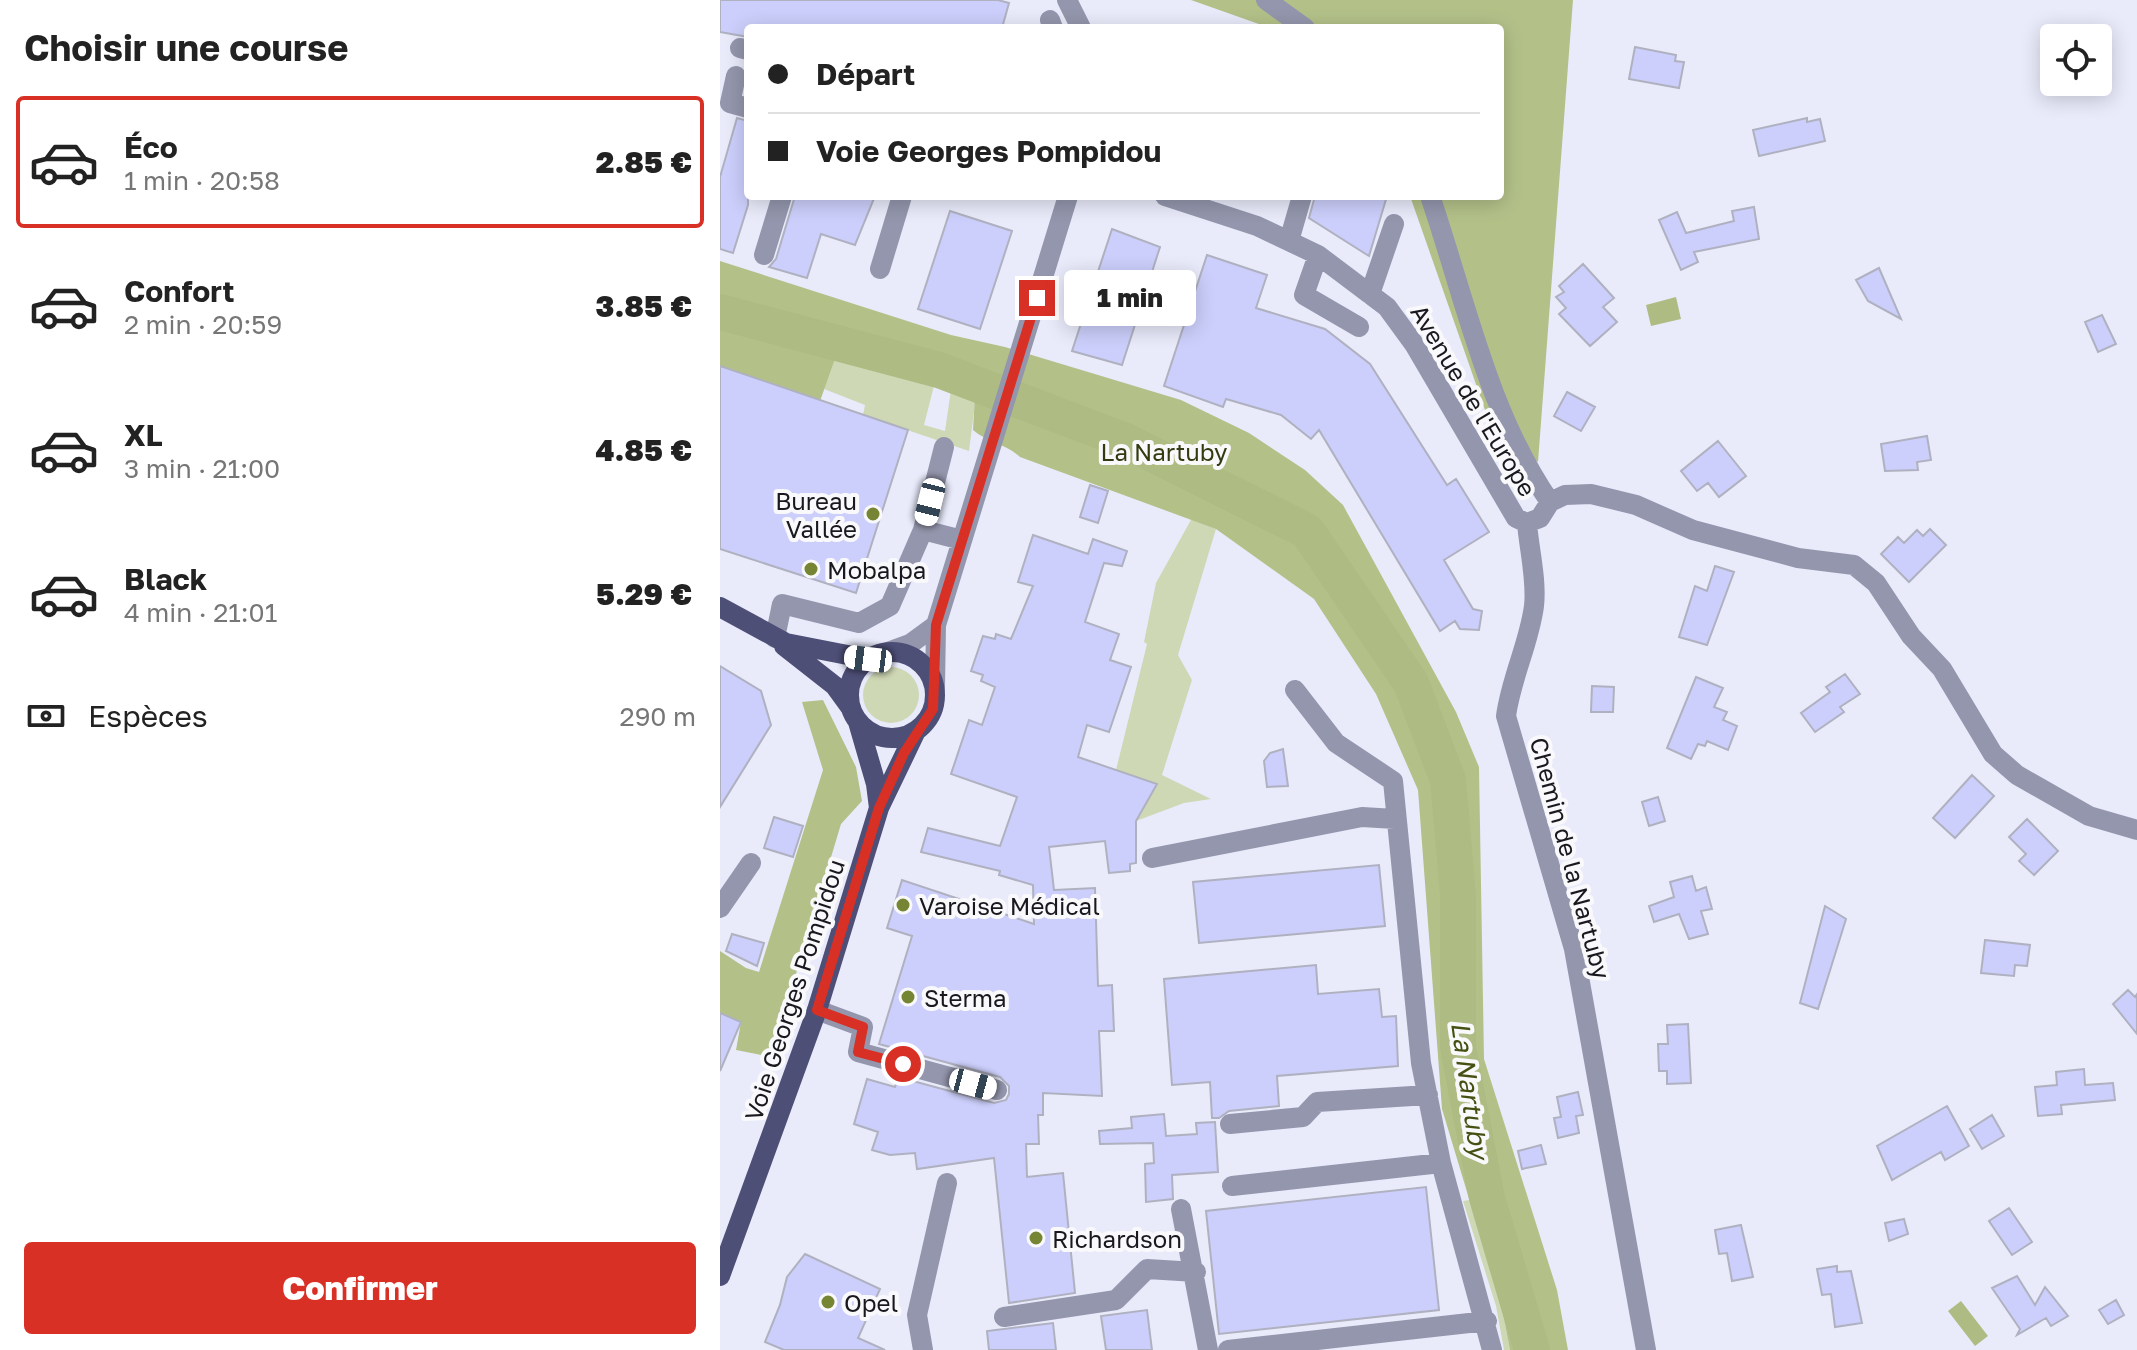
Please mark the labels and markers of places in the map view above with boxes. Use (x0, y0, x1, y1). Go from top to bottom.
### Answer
place label: Bureau Vallée (775, 486, 857, 543)
marker: Bureau Vallée (864, 505, 882, 523)
place label: Mobalpa (827, 555, 926, 584)
marker: Mobalpa (802, 560, 820, 578)
place label: Varoise Médical (919, 891, 1100, 920)
marker: Varoise Médical (894, 896, 912, 914)
place label: Sterma (924, 983, 1007, 1012)
marker: Sterma (899, 988, 917, 1006)
place label: Richardson (1052, 1224, 1182, 1253)
marker: Richardson (1027, 1229, 1045, 1247)
place label: Opel (844, 1288, 898, 1317)
marker: Opel (819, 1293, 837, 1311)

